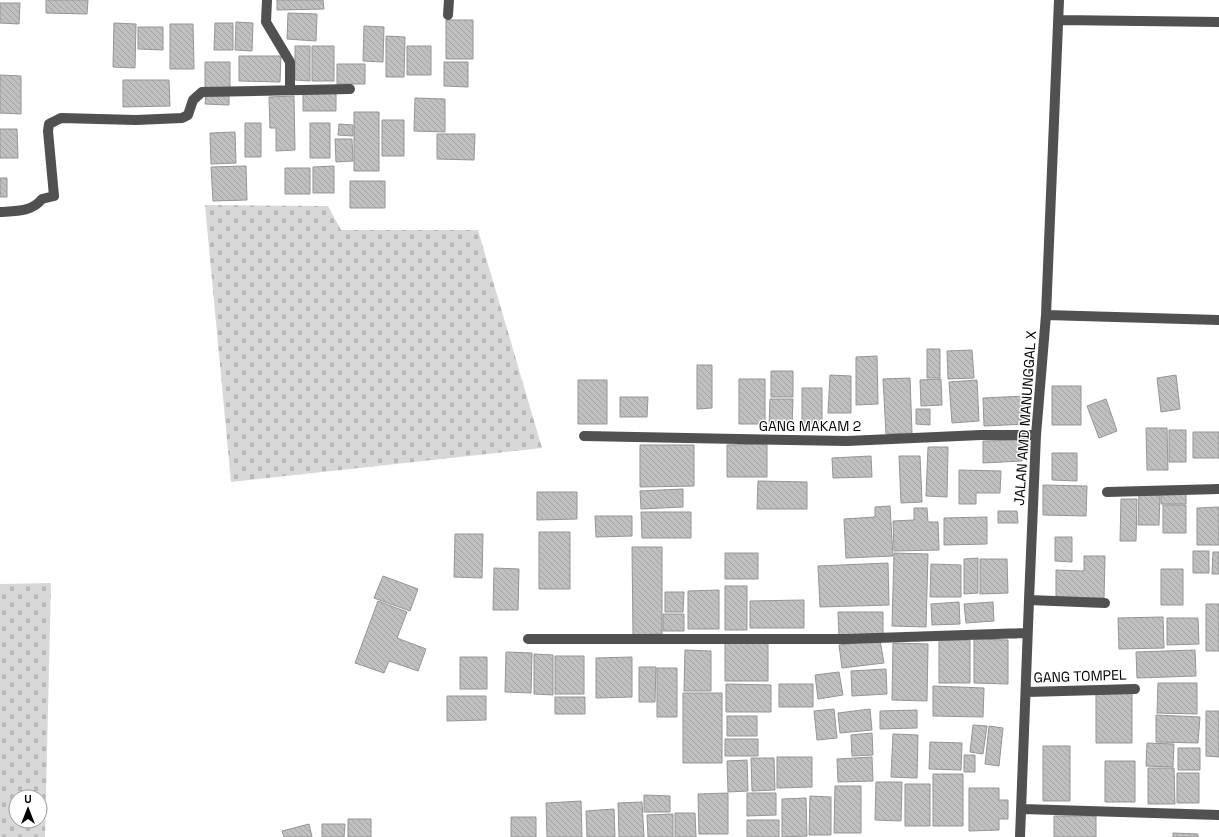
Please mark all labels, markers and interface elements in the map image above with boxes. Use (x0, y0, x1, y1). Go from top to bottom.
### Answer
street label: JALAN AMD MANUNGGAL X (1010, 330, 1040, 506)
street label: GANG MAKAM 2 (759, 417, 861, 435)
street label: GANG TOMPEL (1033, 665, 1127, 687)
north arrow (8, 789, 48, 829)
text: U (24, 792, 32, 806)

